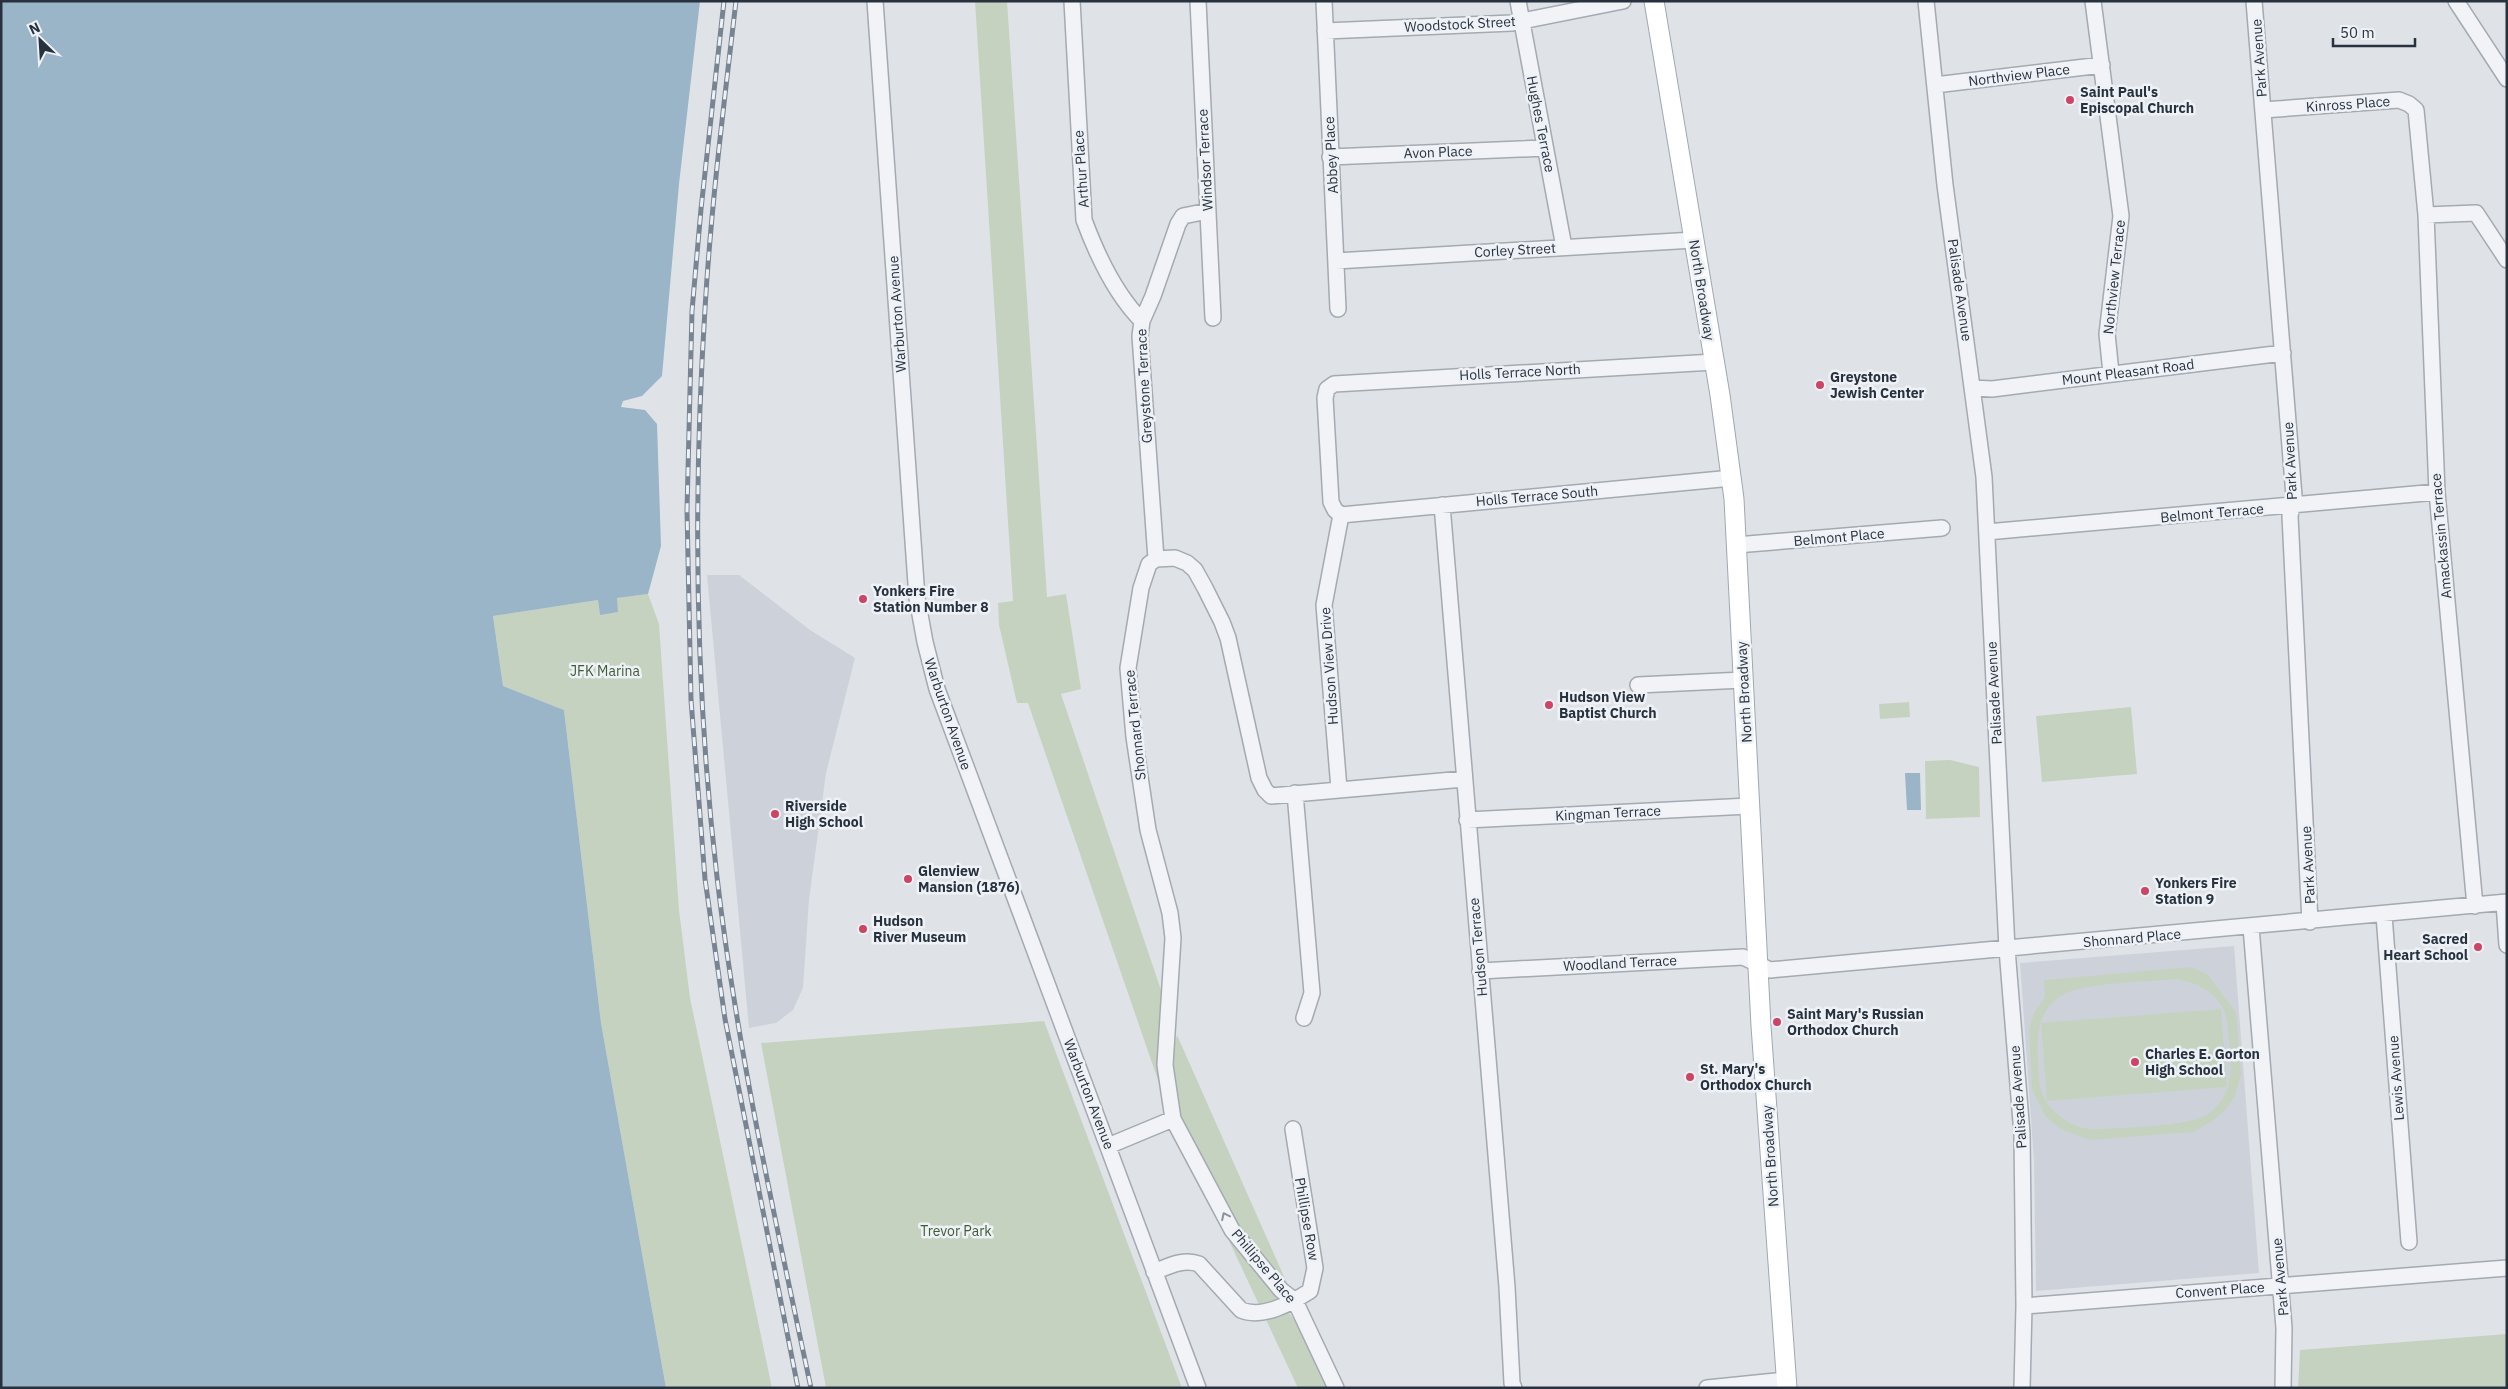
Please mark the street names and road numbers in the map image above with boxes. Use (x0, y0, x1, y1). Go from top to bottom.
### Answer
street label: Woodstock Street (1404, 12, 1516, 36)
street label: Park Avenue (2247, 18, 2271, 98)
street label: Northview Place (1967, 60, 2071, 90)
street label: Hughes Terrace (1523, 74, 1559, 174)
street label: Kinross Place (2305, 92, 2391, 116)
street label: Windsor Terrace (1193, 108, 1217, 212)
street label: Abbey Place (1320, 116, 1342, 194)
street label: Arthur Place (1069, 129, 1093, 208)
street label: Avon Place (1403, 142, 1473, 162)
street label: Northview Terrace (2099, 219, 2129, 335)
street label: North Broadway (1685, 238, 1719, 342)
street label: Palisade Avenue (1944, 238, 1976, 343)
street label: Corley Street (1474, 239, 1556, 261)
street label: Warburton Avenue (884, 255, 910, 373)
street label: Greystone Terrace (1132, 328, 1156, 444)
street label: Mount Pleasant Road (2061, 355, 2195, 389)
street label: Holls Terrace North (1459, 360, 1581, 384)
street label: Park Avenue (2279, 421, 2301, 501)
street label: Amackassin Terrace (2427, 472, 2455, 600)
street label: Holls Terrace South (1475, 482, 1599, 510)
street label: Belmont Terrace (2159, 499, 2265, 526)
street label: Belmont Place (1793, 524, 1886, 550)
street label: Hudson View Drive (1316, 606, 1342, 726)
street label: North Broadway (1732, 641, 1756, 743)
street label: Palisade Avenue (1982, 641, 2006, 745)
street label: Warburton Avenue (920, 656, 976, 772)
street label: Shonnard Terrace (1120, 669, 1150, 781)
street label: Kingman Terrace (1555, 801, 1662, 825)
street label: Park Avenue (2297, 825, 2319, 905)
street label: Hudson Terrace (1465, 897, 1491, 997)
street label: Shonnard Place (2082, 925, 2182, 951)
street label: Woodland Terrace (1563, 951, 1678, 975)
street label: Lewis Avenue (2384, 1034, 2408, 1121)
street label: Warburton Avenue (1060, 1036, 1118, 1152)
street label: Palisade Avenue (2005, 1045, 2031, 1149)
street label: North Broadway (1757, 1105, 1783, 1207)
street label: Phillipse Row (1291, 1176, 1323, 1262)
street label: Phillipse Place (1228, 1225, 1300, 1307)
street label: Park Avenue (2268, 1237, 2292, 1317)
street label: Convent Place (2175, 1278, 2266, 1302)

